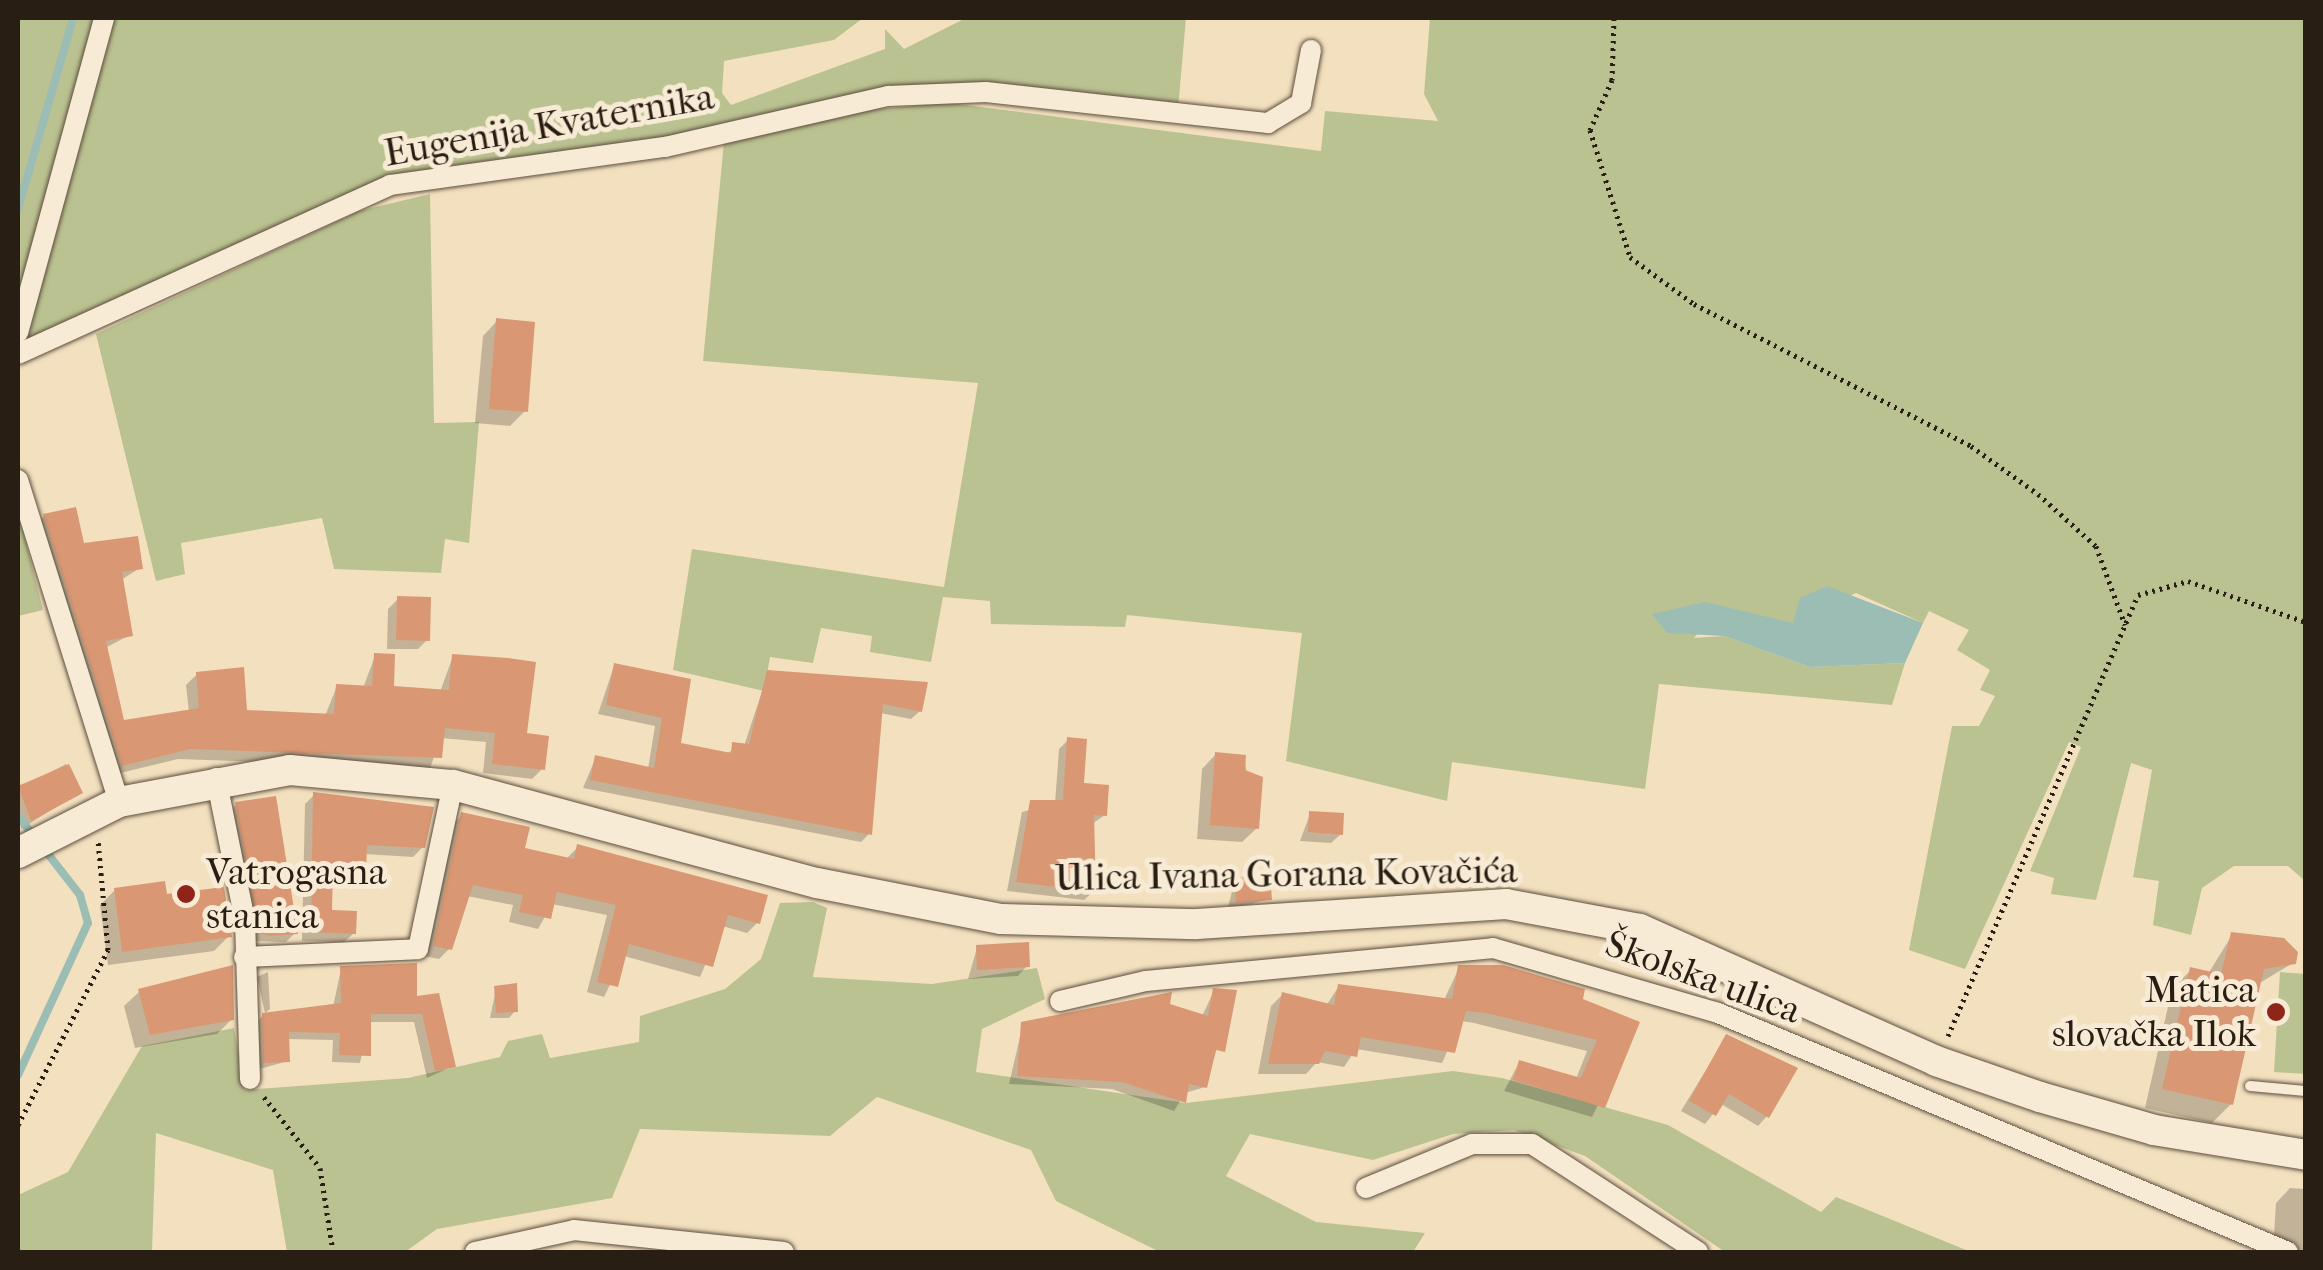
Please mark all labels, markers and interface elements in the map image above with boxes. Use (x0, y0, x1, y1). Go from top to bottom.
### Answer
street label: Eugenija Kvaternika (381, 74, 717, 176)
street label: Ulica Ivana Gorana Kovačića (1054, 847, 1518, 901)
place label: Vatrogasna stanica (206, 849, 386, 938)
marker: Vatrogasna stanica (175, 883, 197, 905)
street label: Školska ulica (1599, 921, 1807, 1033)
place label: Matica slovačka Ilok (2052, 967, 2256, 1056)
marker: Matica slovačka Ilok (2265, 1001, 2287, 1023)

